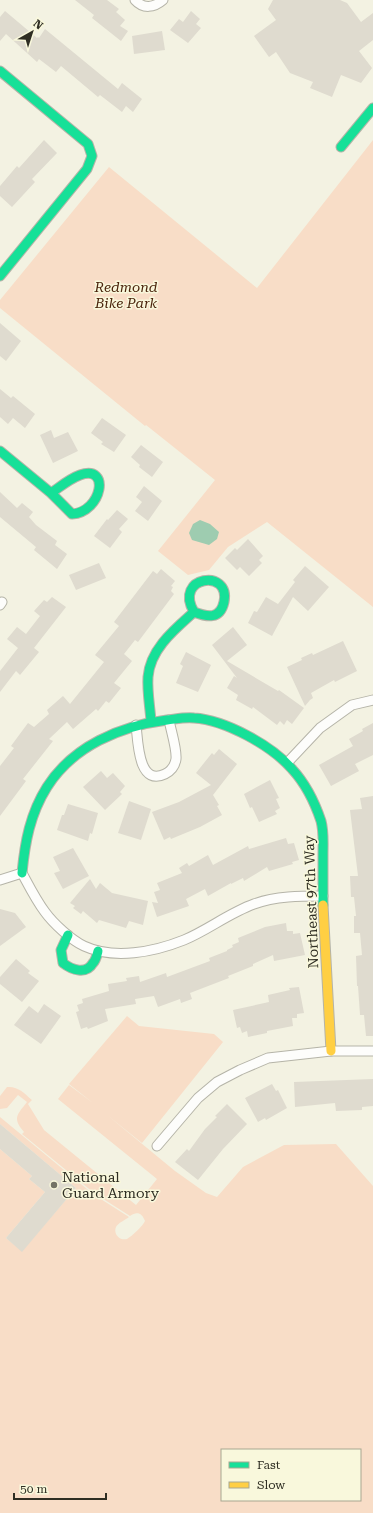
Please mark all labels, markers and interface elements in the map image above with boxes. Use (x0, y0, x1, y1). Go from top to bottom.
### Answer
north arrow (12, 12, 52, 52)
text: N (31, 17, 46, 33)
park label: Redmond Bike Park (93, 279, 158, 311)
street label: Northeast 97th Way (301, 834, 321, 969)
place label: National Guard Armory (62, 1169, 160, 1201)
marker: National Guard Armory (49, 1180, 59, 1190)
legend (221, 1449, 361, 1501)
text: Fast (257, 1458, 281, 1472)
scale bar (14, 1475, 106, 1501)
text: Slow (257, 1478, 285, 1492)
text: 50 m (20, 1482, 47, 1496)

